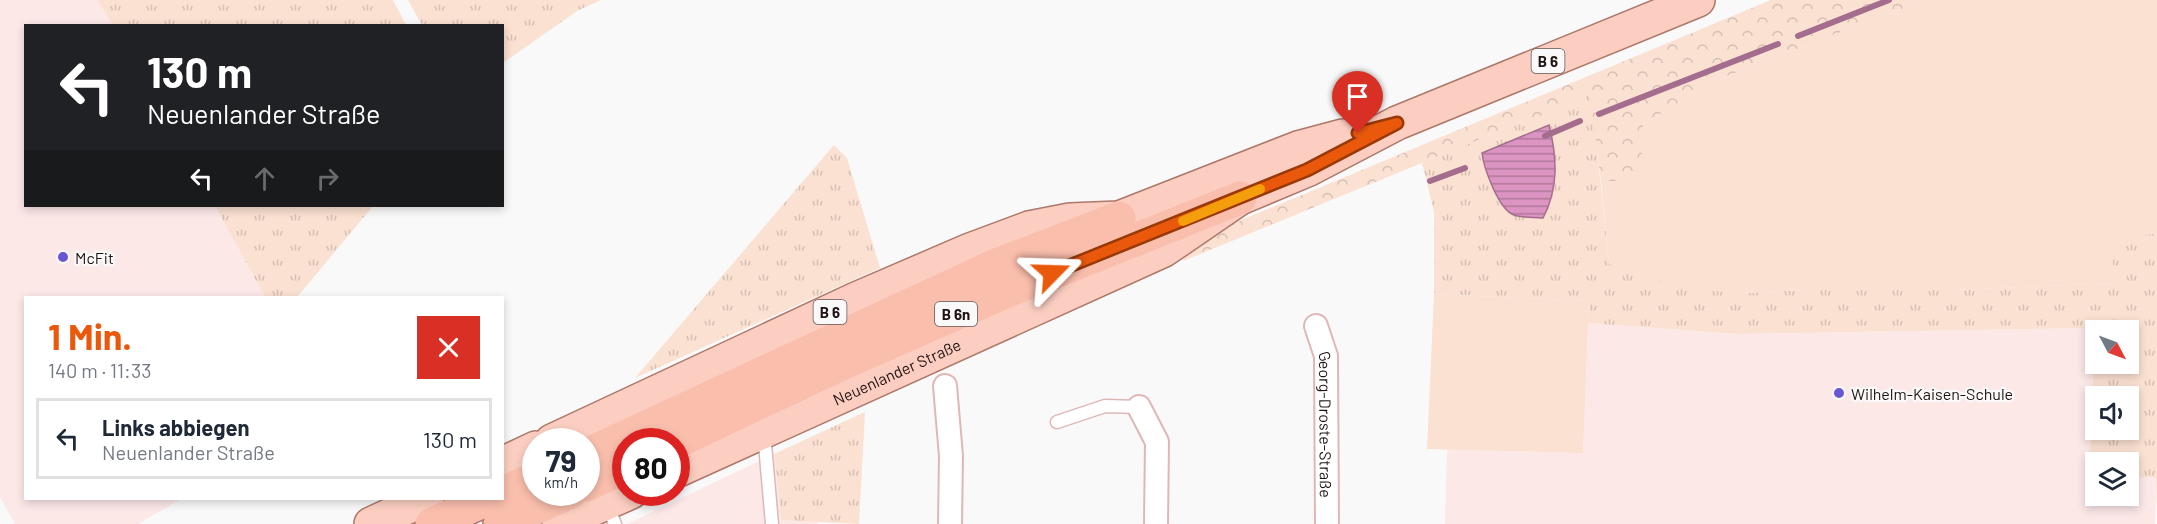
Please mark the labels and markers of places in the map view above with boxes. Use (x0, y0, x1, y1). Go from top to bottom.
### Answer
pin (1332, 71, 1383, 133)
place label: McFit (75, 248, 114, 267)
marker: McFit (56, 250, 70, 264)
place label: Wilhelm-Kaisen-Schule (1851, 384, 2013, 403)
marker: Wilhelm-Kaisen-Schule (1832, 386, 1846, 400)

